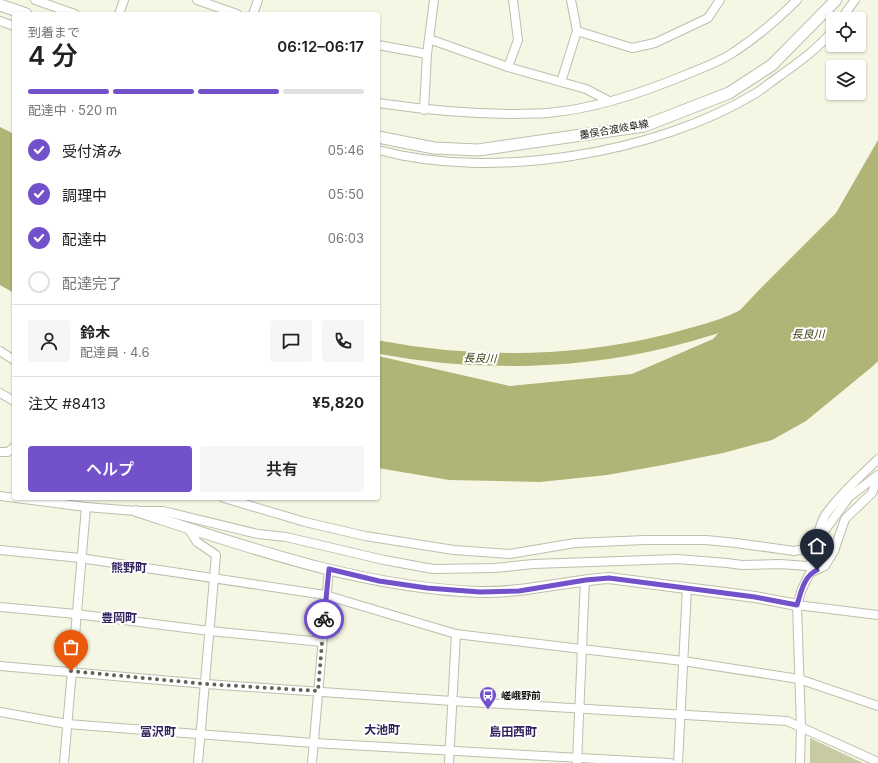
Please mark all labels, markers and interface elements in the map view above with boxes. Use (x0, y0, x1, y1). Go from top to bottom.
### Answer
map controls (826, 12, 866, 100)
button: locate (826, 12, 866, 52)
text: 到着まで (28, 24, 80, 40)
text: 06:12–06:17 (277, 37, 364, 56)
text: 4 分 (28, 40, 78, 71)
button: layers (826, 60, 866, 100)
text: 配達中 · 520 m (28, 102, 117, 118)
street label: 墨俣合渡岐阜線 (578, 117, 650, 141)
icon: check (28, 139, 50, 161)
text: 受付済み (62, 142, 122, 161)
text: 05:46 (328, 142, 364, 158)
icon: check (28, 183, 50, 205)
text: 調理中 (62, 186, 107, 205)
text: 05:50 (328, 186, 364, 202)
icon: check (28, 227, 50, 249)
text: 配達中 (62, 230, 107, 249)
text: 06:03 (328, 230, 364, 246)
text: 配達完了 (62, 274, 122, 293)
button: person (28, 320, 70, 362)
button: chat (270, 320, 312, 362)
button: phone (322, 320, 364, 362)
text: 鈴木 (80, 323, 110, 342)
water label: 長良川 (792, 327, 825, 341)
text: 配達員 · 4.6 (80, 344, 150, 360)
water label: 長良川 (463, 350, 498, 366)
text: ¥5,820 (312, 393, 364, 412)
text: 注文 #8413 (28, 394, 106, 413)
button: ヘルプ (28, 446, 192, 492)
button: 共有 (200, 446, 364, 492)
pin (800, 529, 834, 570)
icon: home (806, 535, 828, 557)
district label: 熊野町 (111, 560, 147, 575)
courier (304, 599, 344, 639)
icon: bike (313, 608, 335, 630)
district label: 豊岡町 (101, 610, 137, 625)
pin (54, 630, 88, 671)
icon: bag (60, 636, 82, 658)
bus stop icon: 嵯峨野前 (478, 685, 498, 710)
place label: 嵯峨野前 (501, 689, 541, 701)
district label: 大池町 (364, 722, 400, 737)
district label: 富沢町 (140, 724, 176, 739)
district label: 島田西町 (489, 724, 537, 739)

